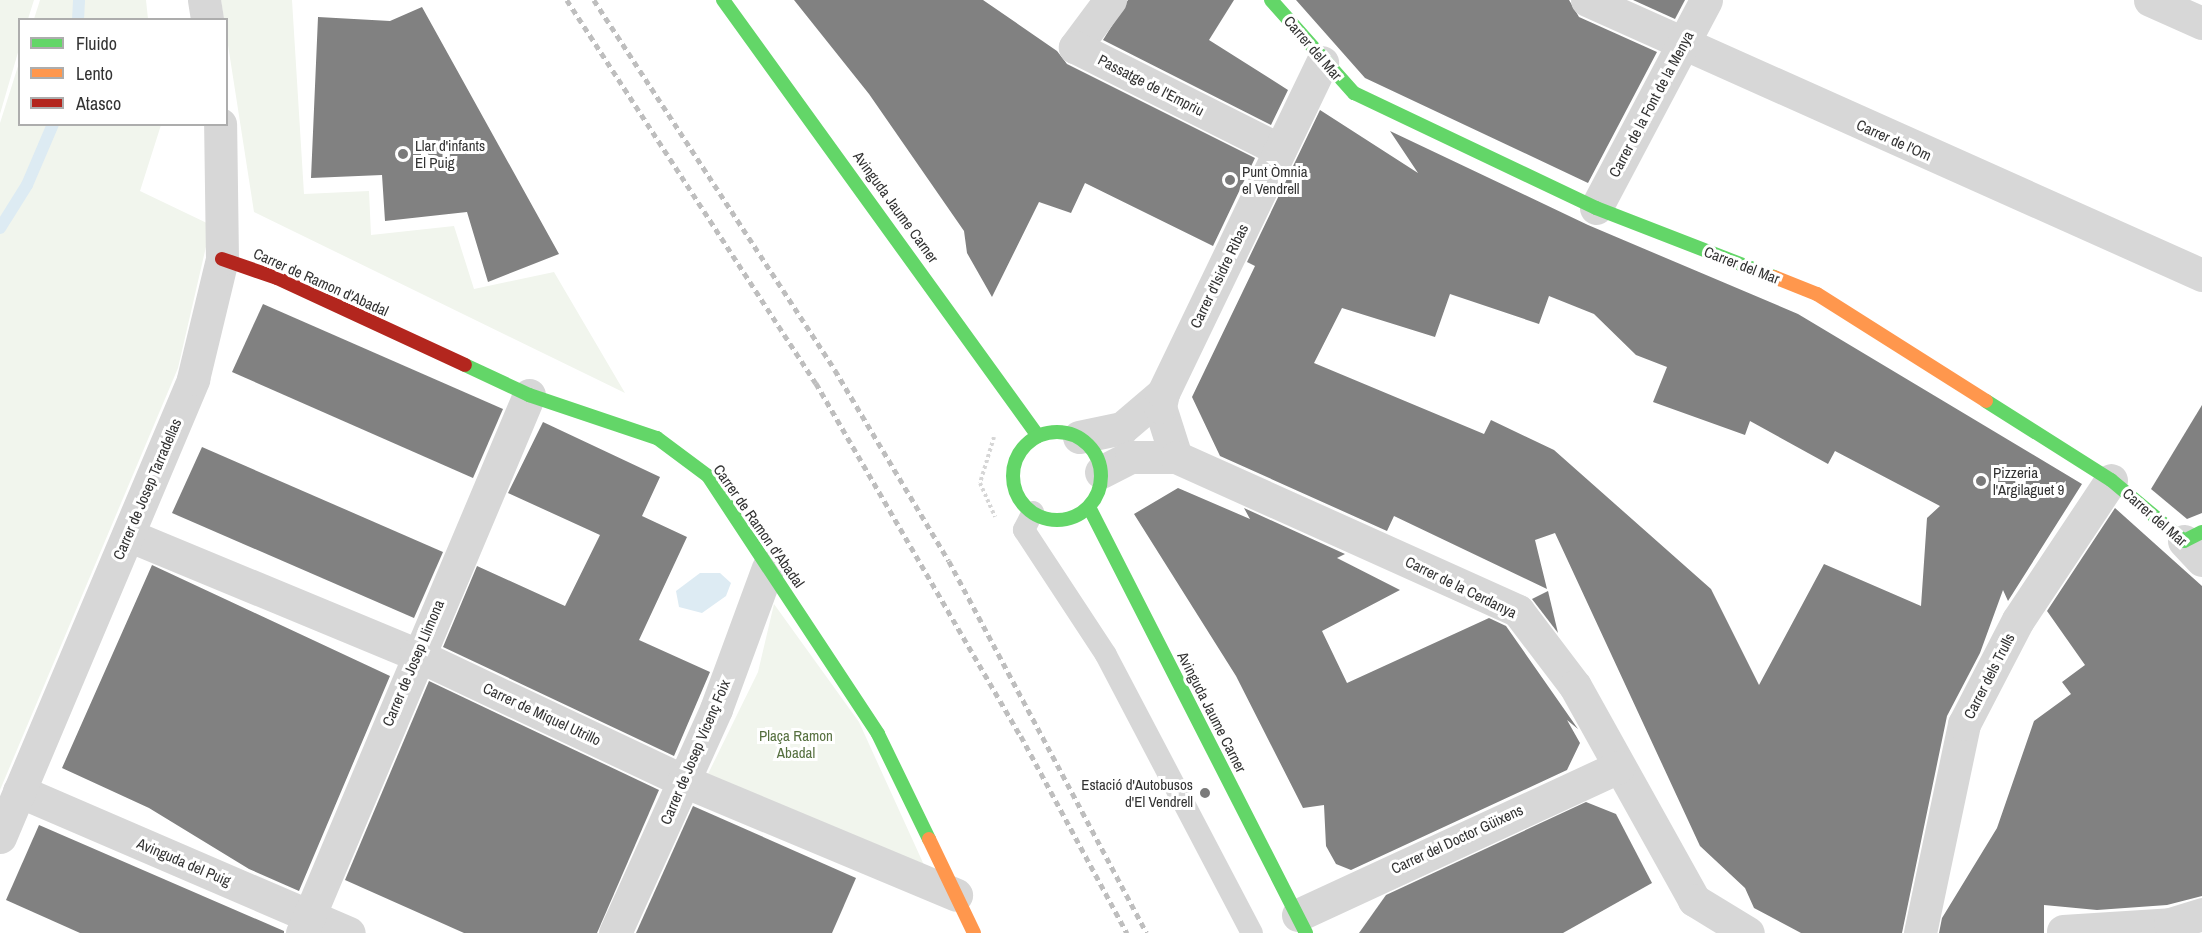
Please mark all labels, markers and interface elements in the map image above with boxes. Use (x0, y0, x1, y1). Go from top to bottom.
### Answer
street label: Carrer del Mar (1280, 12, 1346, 84)
legend (18, 18, 228, 126)
street label: Carrer de la Font de la Menya (1605, 28, 1697, 180)
text: Fluido (76, 31, 117, 56)
street label: Passatge de l'Empriu (1095, 51, 1207, 119)
text: Lento (76, 61, 113, 86)
text: Atasco (76, 91, 121, 116)
street label: Carrer de l'Om (1854, 115, 1934, 165)
place label: Llar d'infants El Puig (415, 136, 485, 171)
marker: Llar d'infants El Puig (396, 147, 410, 161)
street label: Avinguda Jaume Carner (850, 148, 942, 266)
place label: Punt Òmnia el Vendrell (1242, 162, 1308, 197)
marker: Punt Òmnia el Vendrell (1223, 173, 1237, 187)
street label: Carrer d'Isidre Ribas (1186, 221, 1252, 331)
street label: Carrer del Mar (1702, 242, 1782, 288)
street label: Carrer de Ramon d'Abadal (251, 244, 391, 320)
street label: Carrer de Josep Tarradellas (109, 416, 185, 562)
street label: Carrer de Ramon d'Abadal (710, 461, 808, 591)
place label: Pizzeria l'Argilaguet 9 (1993, 463, 2064, 498)
marker: Pizzeria l'Argilaguet 9 (1974, 474, 1988, 488)
street label: Carrer del Mar (2119, 484, 2191, 550)
street label: Carrer de la Cerdanya (1402, 552, 1520, 622)
street label: Carrer de Josep Llimona (378, 597, 448, 729)
street label: Carrer dels Trulls (1960, 630, 2018, 722)
street label: Avinguda Jaume Carner (1174, 649, 1250, 775)
street label: Carrer de Josep Vicenç Foix (656, 677, 734, 827)
street label: Carrer de Miquel Utrillo (480, 679, 604, 749)
park label: Plaça Ramon Abadal (759, 726, 833, 761)
place label: Estació d'Autobusos d'El Vendrell (1081, 775, 1193, 810)
marker: Estació d'Autobusos d'El Vendrell (1198, 786, 1212, 800)
street label: Carrer del Doctor Güixens (1388, 801, 1526, 877)
street label: Avinguda del Puig (134, 834, 234, 890)

